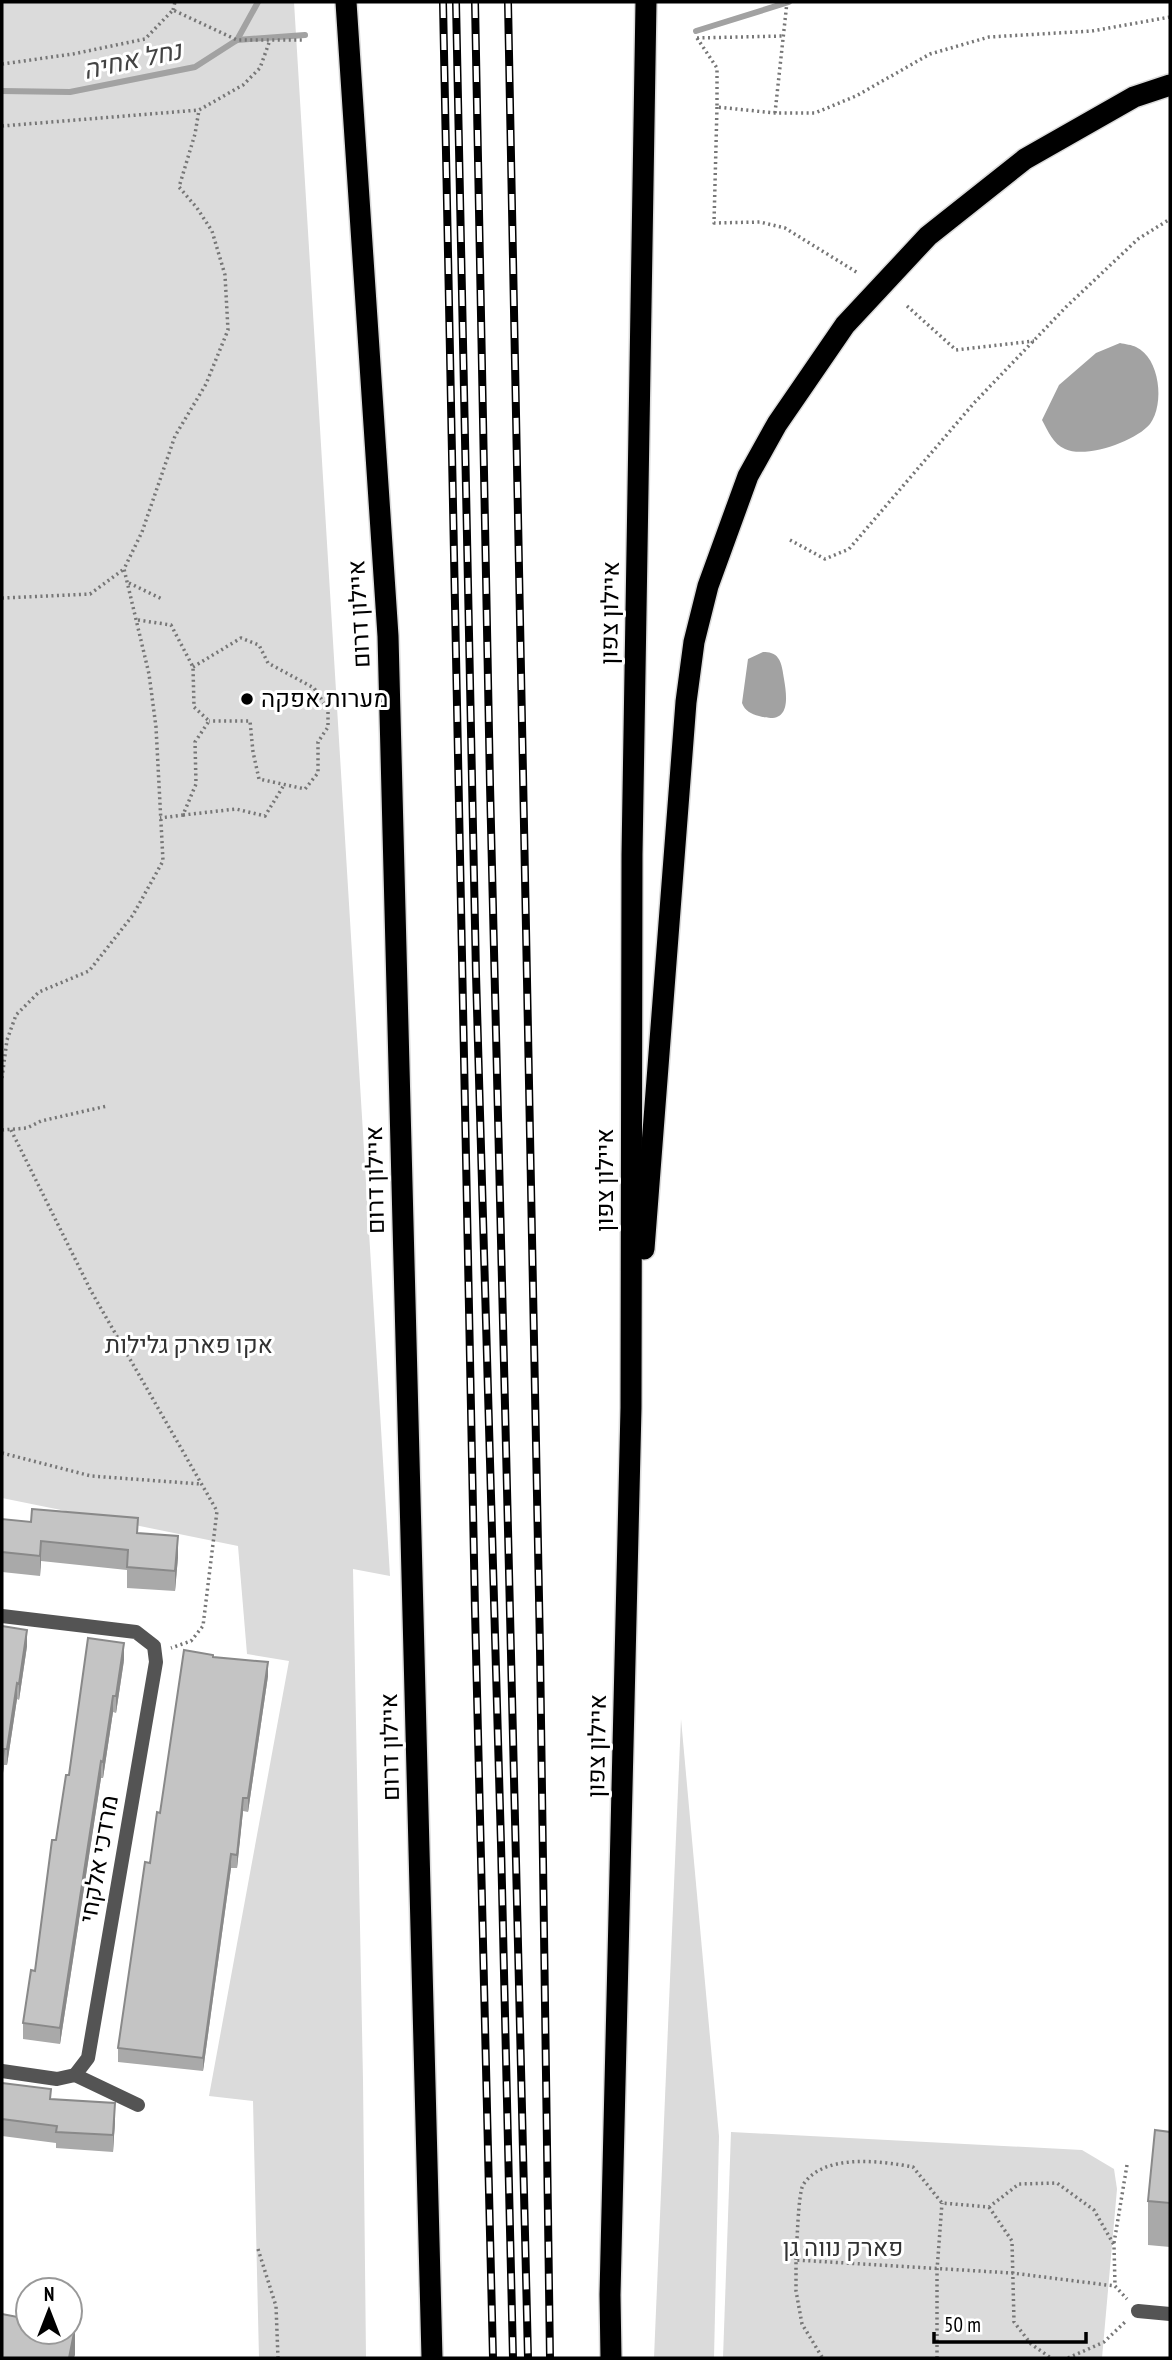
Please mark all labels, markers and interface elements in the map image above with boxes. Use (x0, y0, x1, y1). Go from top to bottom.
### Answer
water label: נחל אחיה (80, 33, 186, 86)
street label: איילון דרום (340, 559, 377, 669)
street label: איילון צפון (593, 561, 626, 665)
place label: מערות אפקה (261, 683, 389, 714)
marker: מערות אפקה (239, 691, 255, 707)
street label: איילון דרום (358, 1126, 391, 1234)
street label: איילון צפון (589, 1128, 620, 1232)
park label: אקו פארק גלילות (105, 1329, 273, 1360)
street label: איילון דרום (373, 1693, 406, 1801)
street label: איילון צפון (580, 1694, 613, 1798)
street label: מרדכי אלקחי (72, 1793, 125, 1925)
park label: פארק נווה גן (783, 2232, 903, 2263)
north arrow (14, 2276, 84, 2346)
text: N (44, 2282, 54, 2306)
scale bar (934, 2300, 1086, 2344)
text: 50 m (944, 2311, 981, 2338)

